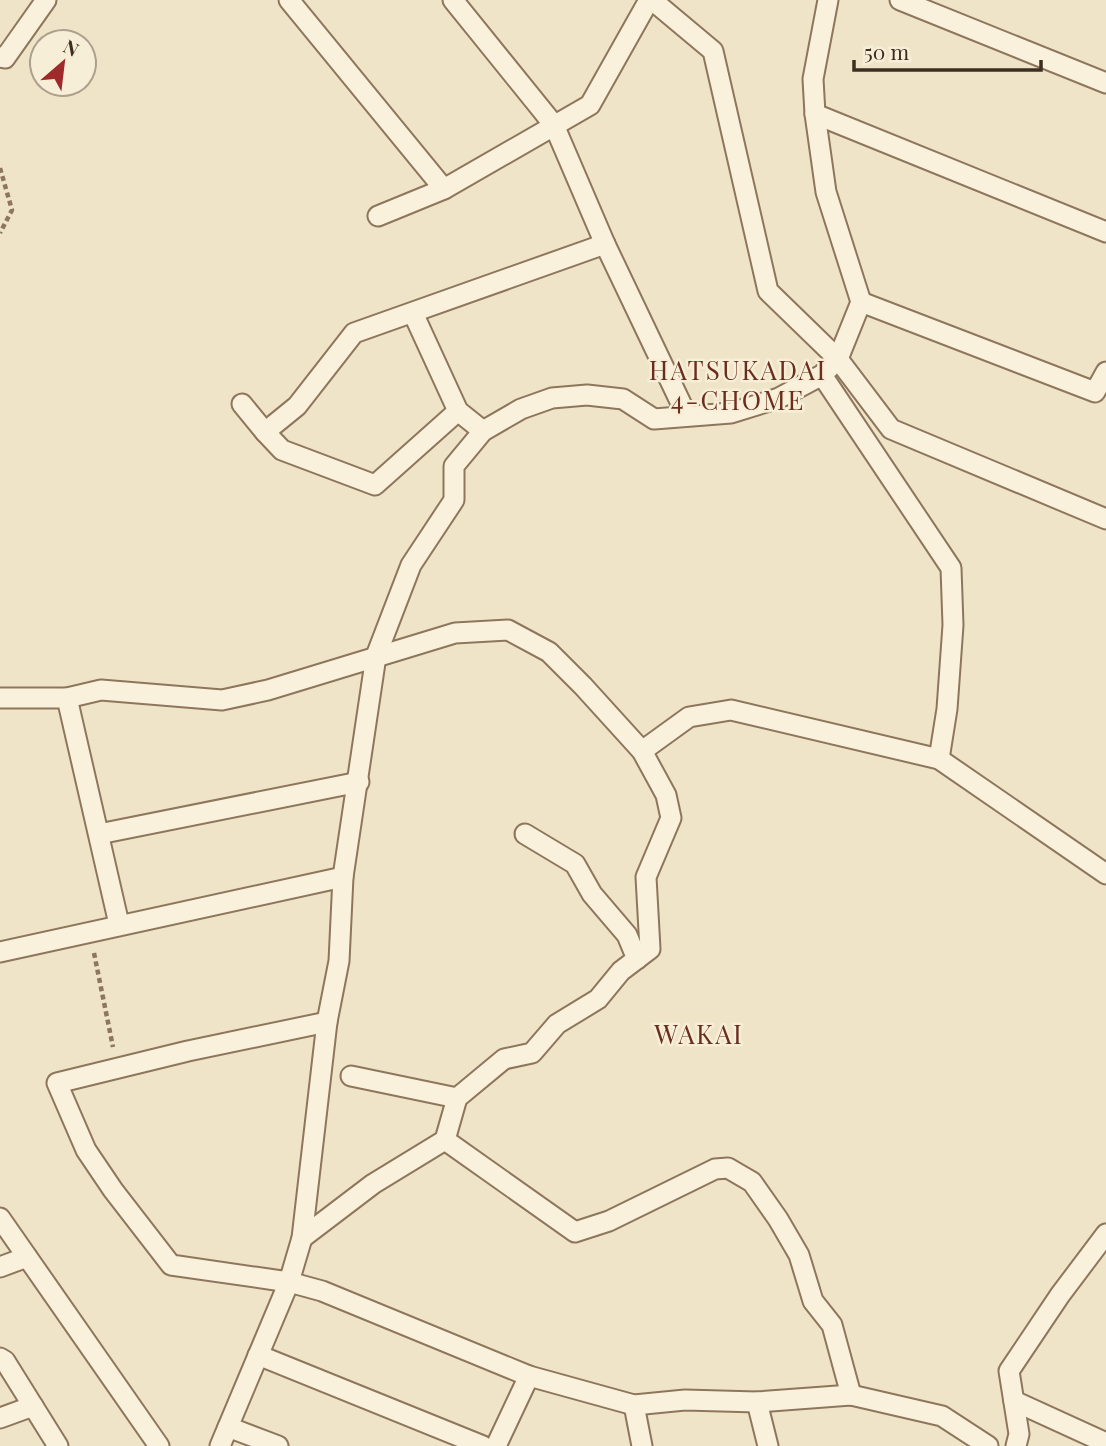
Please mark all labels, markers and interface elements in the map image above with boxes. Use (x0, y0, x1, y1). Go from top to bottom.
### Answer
north arrow (28, 28, 98, 98)
scale bar (854, 28, 1041, 72)
text: N (59, 32, 84, 62)
text: 50 m (864, 37, 910, 65)
district label: HATSUKADAI 4-CHOME (649, 352, 827, 417)
district label: WAKAI (653, 1016, 744, 1051)

